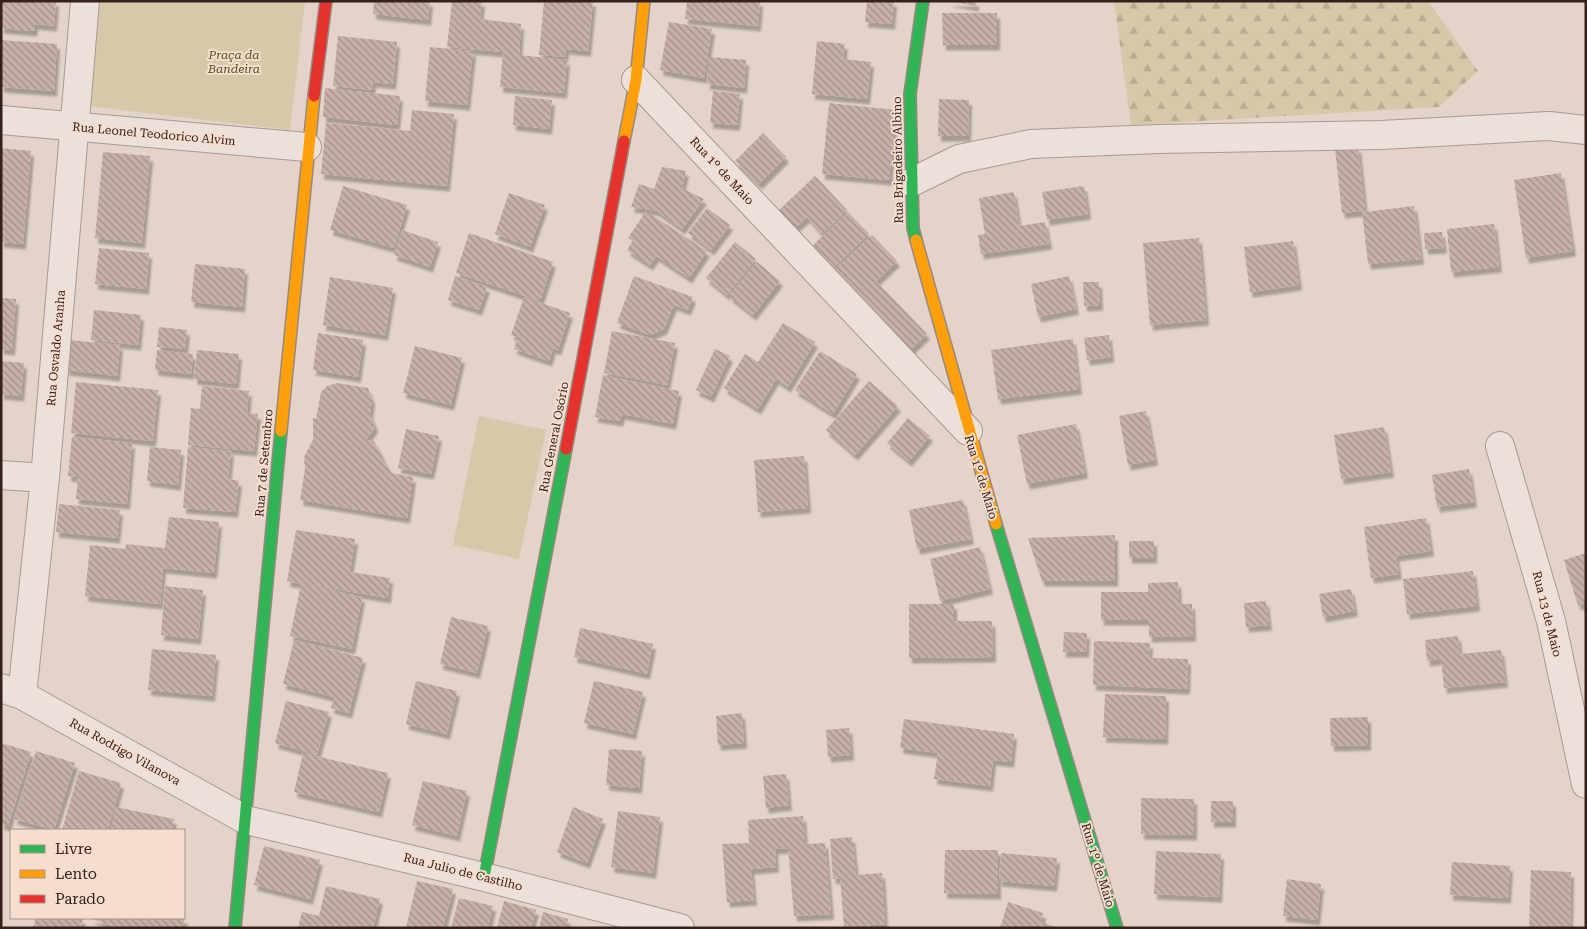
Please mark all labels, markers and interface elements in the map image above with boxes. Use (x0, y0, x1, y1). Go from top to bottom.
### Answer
park label: Praça da Bandeira (207, 48, 260, 76)
street label: Rua Brigadeiro Albino (890, 96, 906, 224)
street label: Rua Leonel Teodorico Alvim (72, 120, 236, 148)
street label: Rua 1º de Maio (687, 134, 757, 208)
street label: Rua Osvaldo Aranha (44, 289, 68, 407)
street label: Rua General Osório (536, 381, 572, 493)
street label: Rua 7 de Setembro (252, 409, 276, 517)
street label: Rua 1º de Maio (962, 433, 1000, 521)
street label: Rua 13 de Maio (1530, 570, 1564, 658)
street label: Rua Rodrigo Vilanova (67, 716, 183, 789)
street label: Rua 1º de Maio (1079, 821, 1117, 909)
legend (10, 829, 185, 919)
text: Livre (55, 840, 92, 858)
street label: Rua Julio de Castilho (402, 850, 524, 894)
text: Lento (55, 865, 97, 883)
text: Parado (55, 890, 105, 908)

